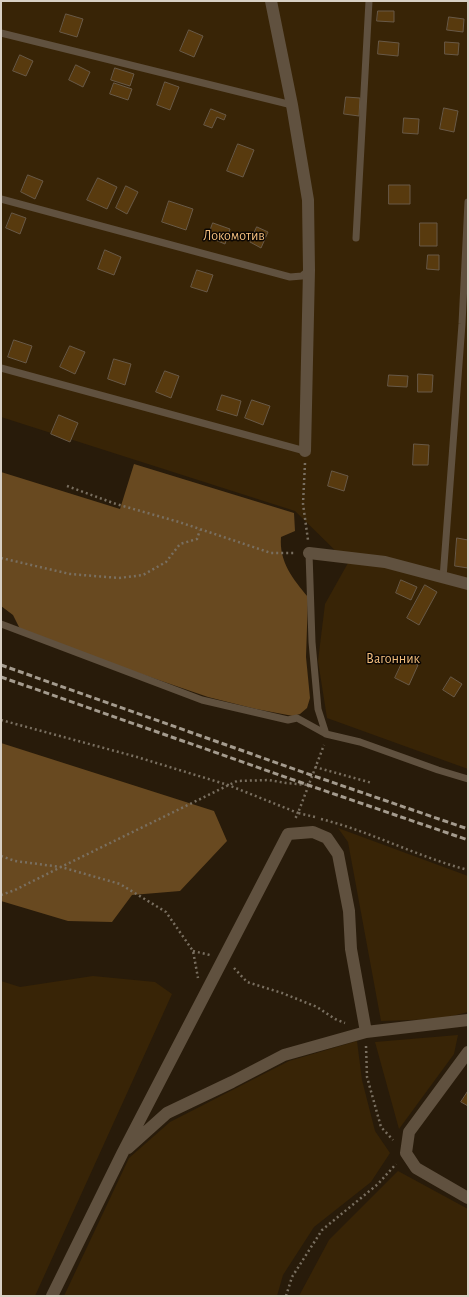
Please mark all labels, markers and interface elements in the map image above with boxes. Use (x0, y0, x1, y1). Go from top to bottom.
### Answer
park label: Локомотив (203, 228, 265, 244)
park label: Вагонник (366, 651, 420, 667)

